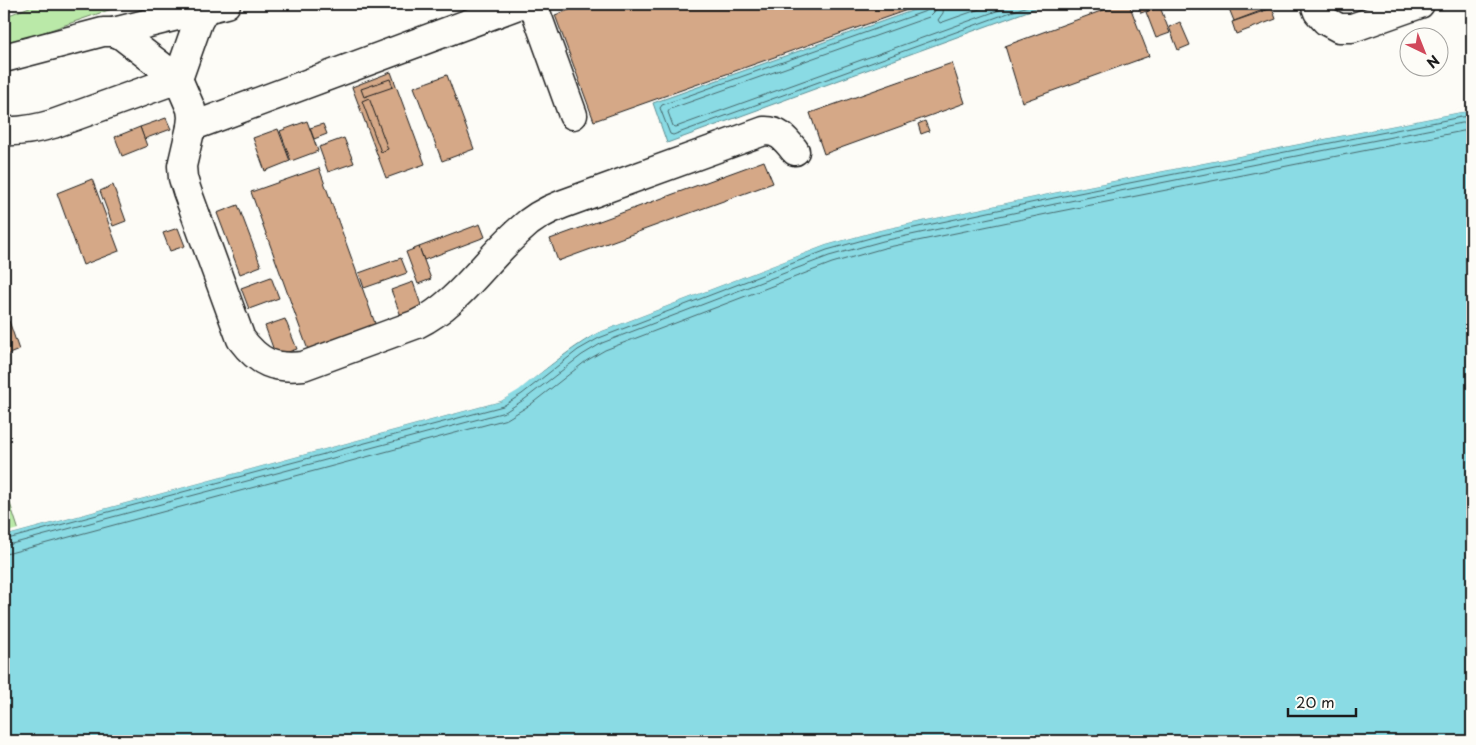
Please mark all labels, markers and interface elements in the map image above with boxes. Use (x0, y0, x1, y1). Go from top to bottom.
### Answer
north arrow (1398, 28, 1448, 78)
text: N (1422, 50, 1444, 73)
scale bar (1288, 685, 1356, 717)
text: 20 m (1296, 690, 1335, 713)

